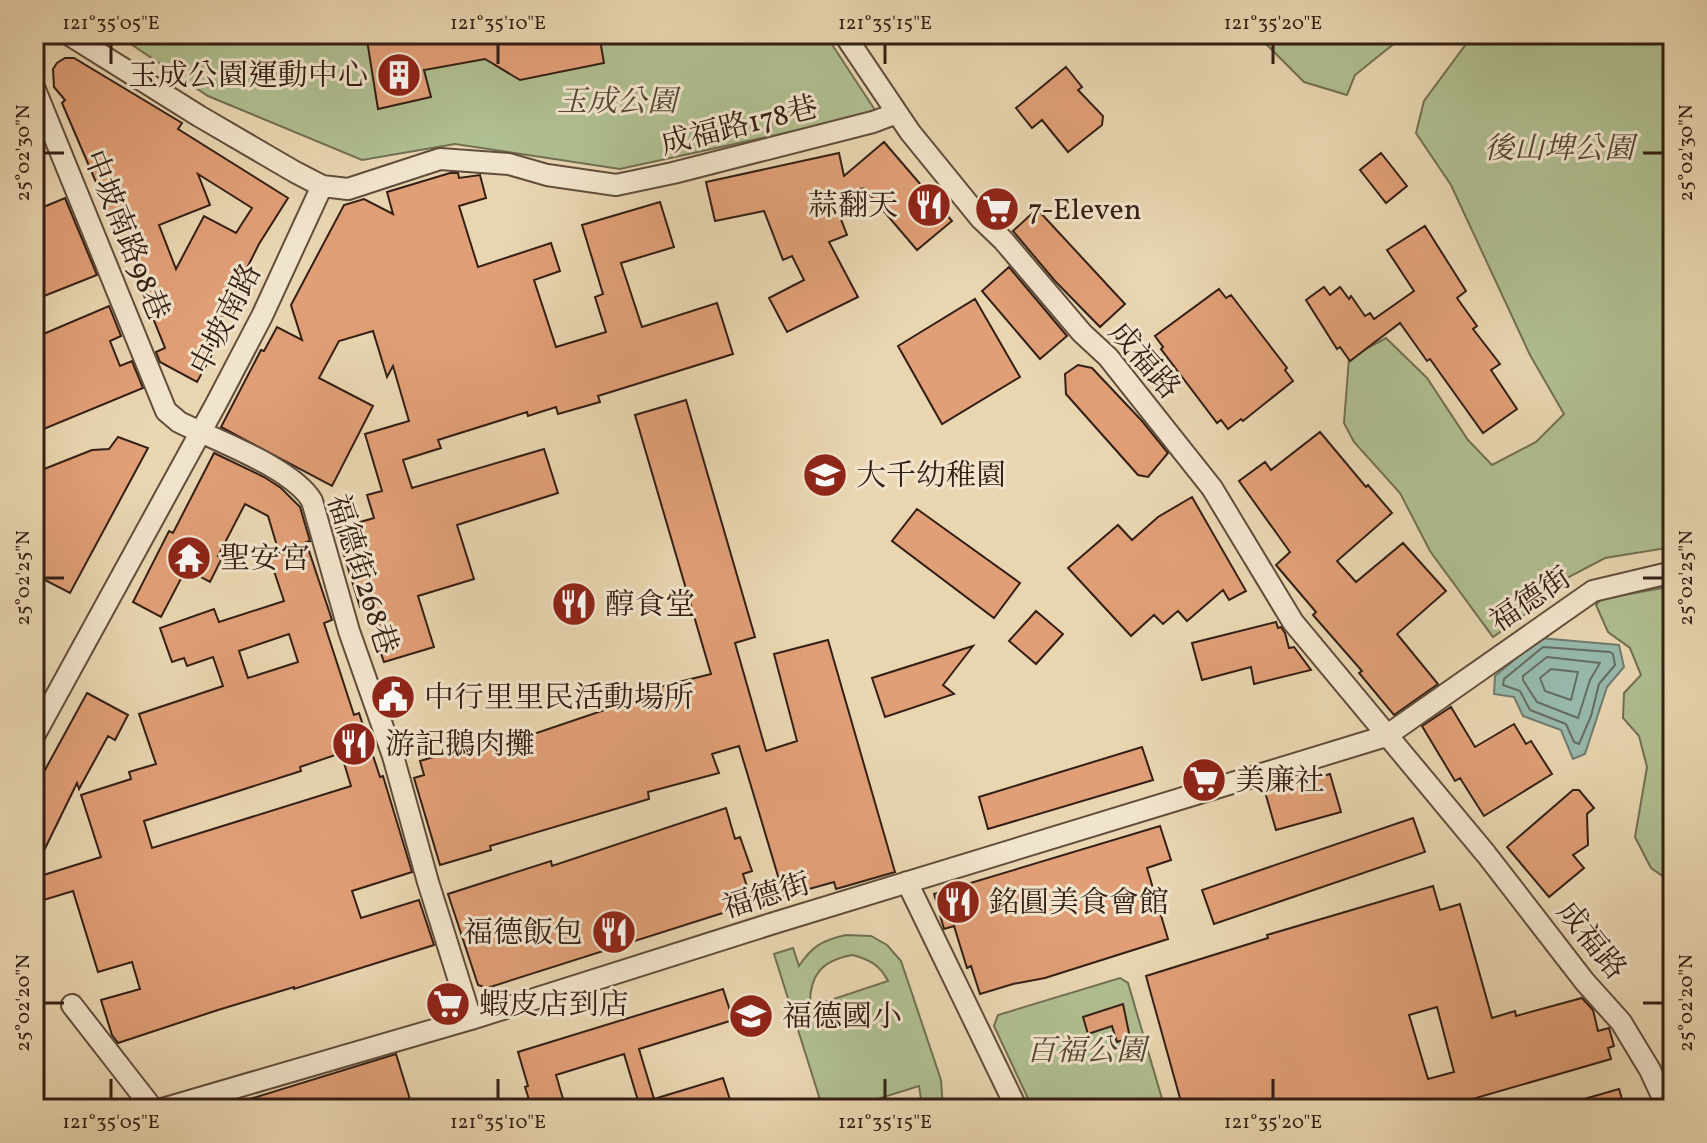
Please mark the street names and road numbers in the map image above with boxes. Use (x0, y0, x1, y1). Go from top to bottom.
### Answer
street label: 成福路178巷 (657, 87, 822, 167)
street label: 中坡南路98巷 (72, 144, 178, 327)
street label: 中坡南路 (181, 257, 273, 383)
street label: 成福路 (1098, 314, 1189, 409)
street label: 福德街268巷 (315, 489, 407, 660)
street label: 福德街 (1482, 558, 1580, 643)
street label: 福德街 (717, 864, 816, 930)
street label: 成福路 (1546, 893, 1635, 989)

